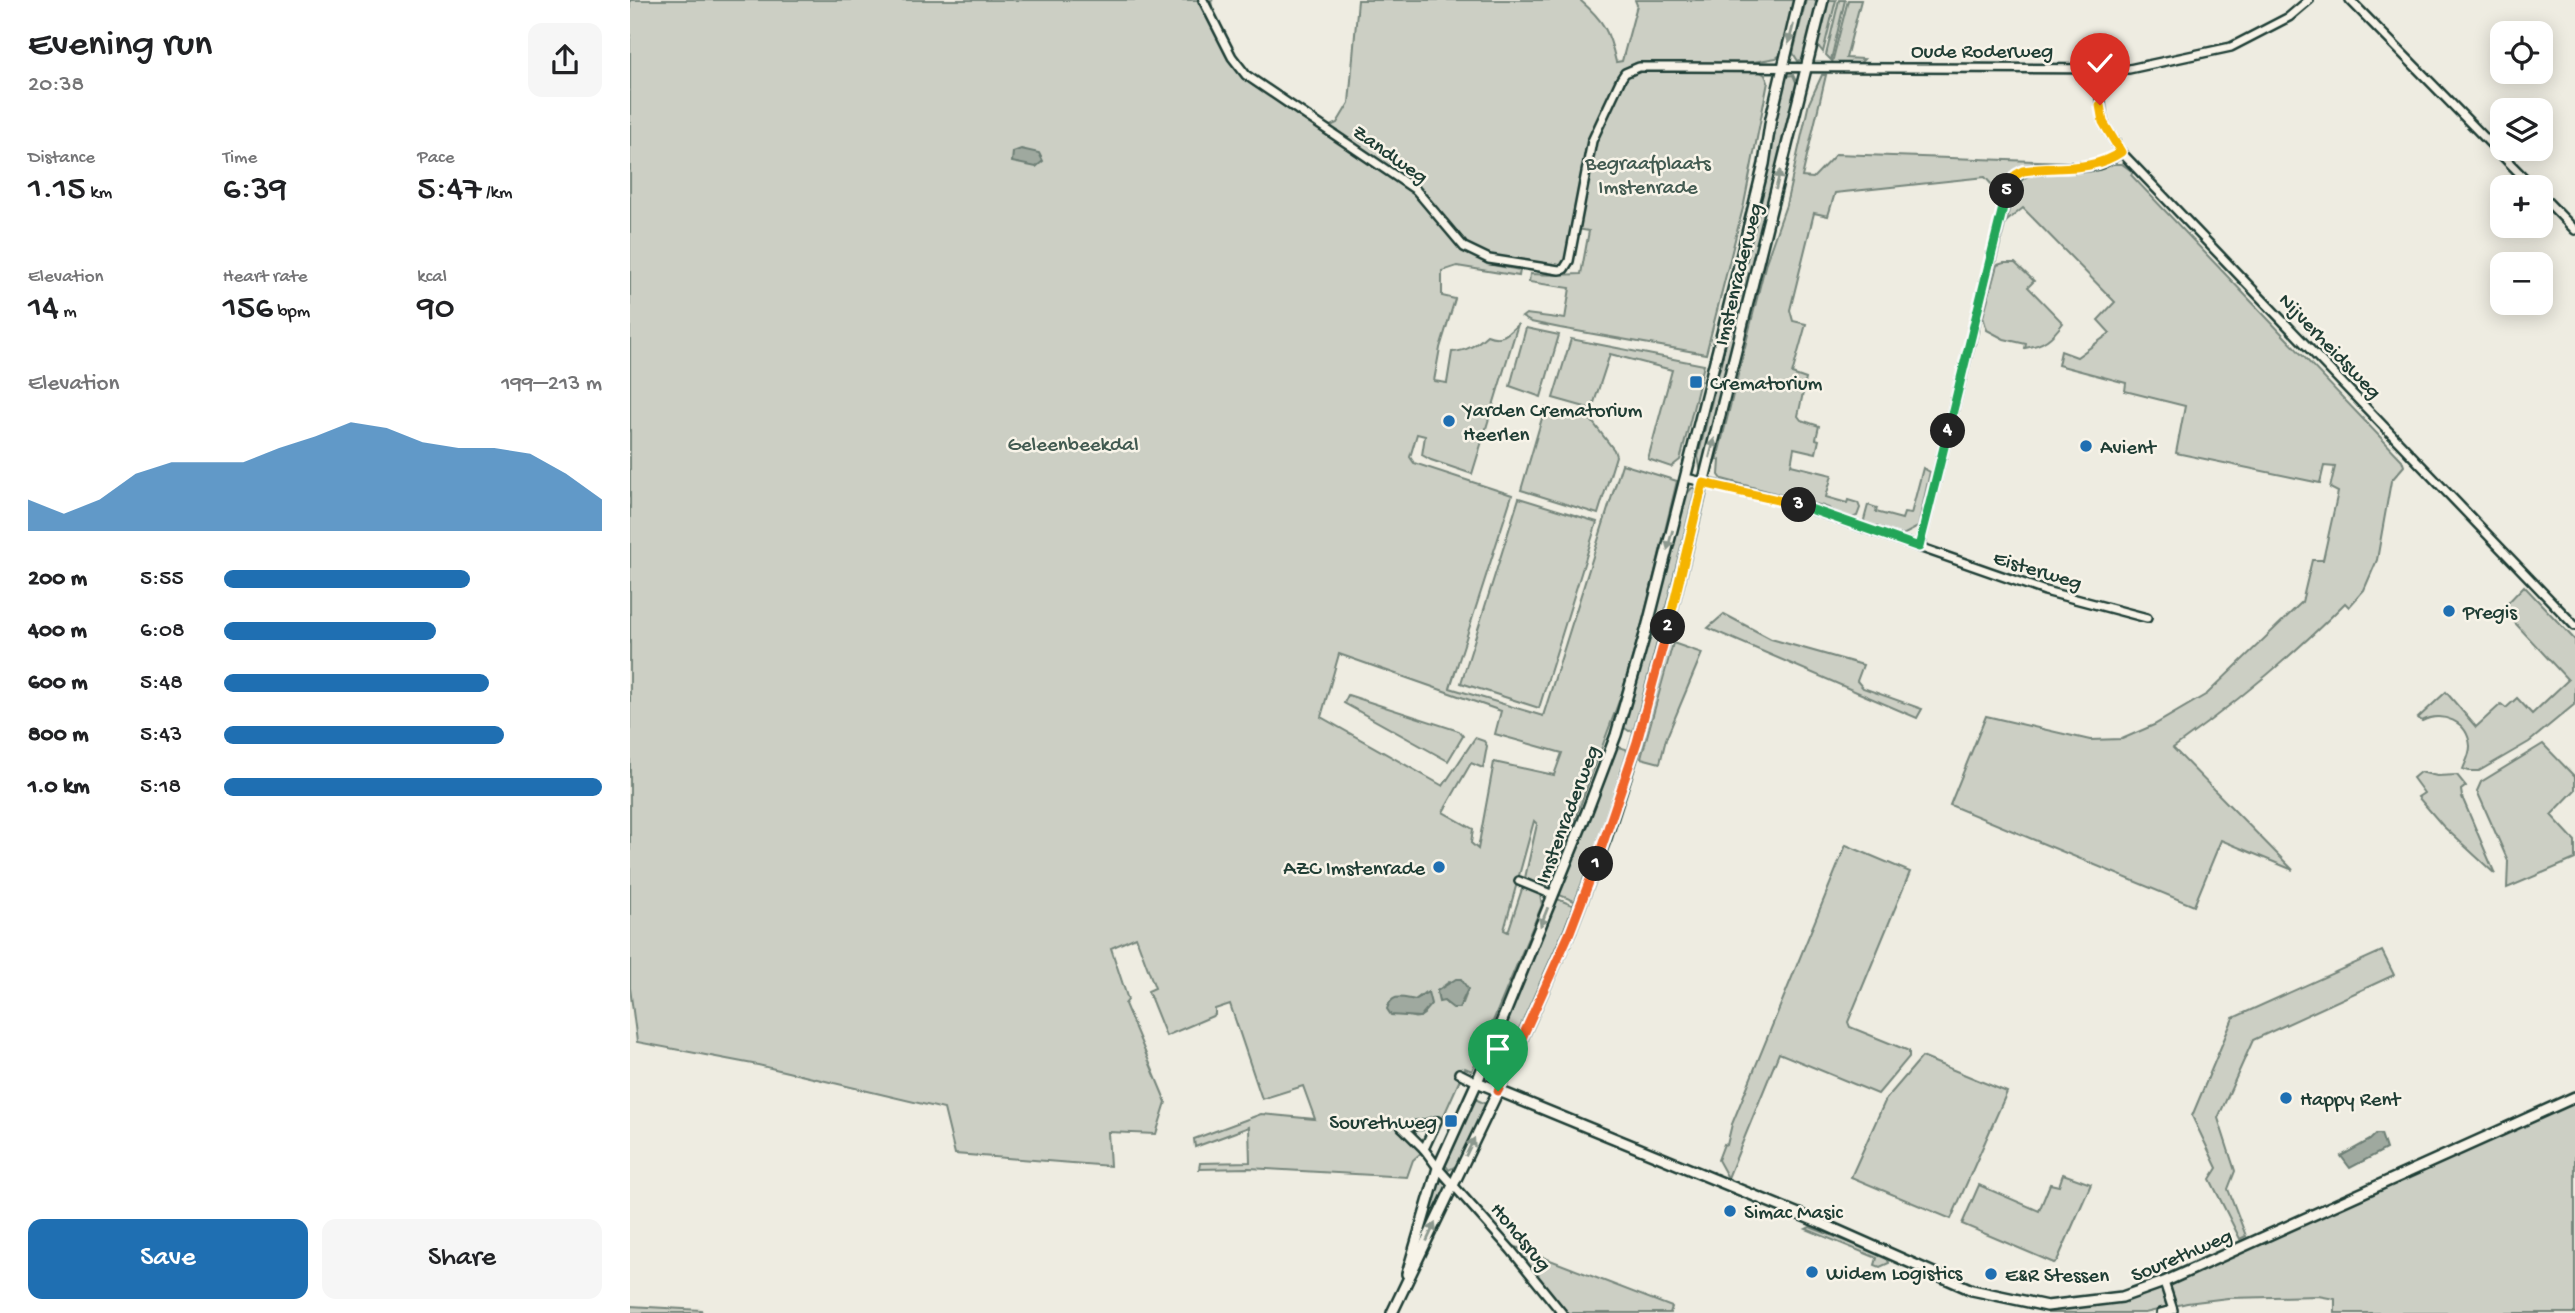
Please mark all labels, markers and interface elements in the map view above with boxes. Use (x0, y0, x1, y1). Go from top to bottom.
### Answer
map controls (2490, 21, 2553, 315)
button: locate (2490, 21, 2553, 84)
button: share (528, 23, 602, 97)
one-way arrow (1785, 23, 1796, 45)
text: Evening run (28, 24, 212, 68)
pin (2070, 33, 2130, 105)
street label: Oude Roderweg (1911, 41, 2053, 66)
icon: check (2081, 44, 2119, 82)
text: 20:38 (28, 72, 84, 99)
button: layers (2490, 98, 2553, 161)
street label: Zandweg (1346, 121, 1432, 191)
text: Distance (28, 147, 95, 170)
text: Time (223, 147, 257, 170)
text: Pace (417, 147, 455, 170)
park label: Begraafplaats Imstenrade (1584, 153, 1712, 202)
one-way arrow (1773, 169, 1784, 191)
text: 1.15 (28, 170, 86, 211)
text: 6:39 (223, 170, 287, 211)
text: 5:47 (417, 170, 481, 211)
pin: 5 (1990, 174, 2024, 208)
button: + (2490, 175, 2553, 238)
text: 5 (2002, 179, 2012, 202)
text: km (86, 182, 112, 205)
text: /km (481, 182, 513, 205)
street label: Imstenraderweg (1711, 201, 1770, 349)
button: − (2490, 252, 2553, 315)
text: Elevation (28, 266, 104, 289)
text: Heart rate (223, 266, 308, 289)
text: kcal (417, 266, 447, 289)
text: 14 (28, 289, 59, 330)
text: 156 (223, 289, 273, 330)
text: 90 (417, 289, 455, 330)
street label: Nijverheidsweg (2272, 289, 2385, 406)
text: m (59, 301, 77, 324)
text: bpm (273, 301, 310, 324)
text: Elevation (28, 371, 119, 398)
text: 199–213 m (501, 371, 602, 398)
place label: Crematorium (1710, 373, 1823, 398)
marker: Crematorium (1688, 374, 1704, 390)
place label: Yarden Crematorium Heerlen (1461, 400, 1642, 449)
marker: Yarden Crematorium Heerlen (1441, 413, 1457, 429)
pin: 4 (1930, 414, 1966, 448)
text: 4 (1943, 419, 1952, 442)
park label: Geleenbeekdal (1007, 434, 1139, 459)
one-way arrow (1707, 437, 1718, 459)
place label: Avient (2100, 437, 2158, 462)
marker: Avient (2078, 438, 2094, 454)
pin: 3 (1782, 488, 1816, 522)
text: 3 (1794, 493, 1803, 516)
one-way arrow (1664, 529, 1675, 551)
street label: Eisterweg (1990, 547, 2084, 598)
text: 200 m (28, 566, 87, 593)
text: 5:55 (140, 566, 184, 593)
place label: Pregis (2462, 602, 2518, 627)
marker: Pregis (2441, 603, 2457, 619)
pin: 2 (1650, 610, 1686, 644)
text: 2 (1663, 615, 1672, 638)
text: 400 m (28, 618, 87, 645)
text: 6:08 (140, 618, 185, 645)
text: 600 m (28, 670, 88, 697)
text: 5:48 (140, 670, 183, 697)
text: 800 m (28, 722, 89, 749)
text: 5:43 (140, 722, 182, 749)
street label: Imstenraderweg (1531, 743, 1607, 888)
text: 1.0 km (28, 774, 90, 801)
text: 5:18 (140, 774, 181, 801)
pin: 1 (1578, 846, 1614, 882)
text: 1 (1592, 852, 1599, 875)
place label: AZC Imstenrade (1283, 858, 1426, 883)
marker: AZC Imstenrade (1431, 859, 1447, 875)
one-way arrow (1538, 907, 1549, 928)
pin (1468, 1019, 1528, 1091)
icon: arrive (1479, 1030, 1517, 1068)
place label: Happy Rent (2300, 1089, 2402, 1114)
marker: Happy Rent (2278, 1090, 2294, 1106)
place label: Sourethweg (1329, 1112, 1437, 1137)
marker: Sourethweg (1443, 1113, 1459, 1129)
one-way arrow (1465, 1137, 1476, 1157)
street label: Hondsrug (1483, 1199, 1555, 1278)
place label: Simac Masic (1744, 1202, 1843, 1227)
marker: Simac Masic (1722, 1203, 1738, 1219)
button: Save (28, 1219, 308, 1299)
button: Share (322, 1219, 602, 1299)
one-way arrow (1425, 1222, 1437, 1242)
street label: Sourethweg (2128, 1225, 2237, 1290)
place label: Widem Logistics (1826, 1263, 1964, 1288)
marker: Widem Logistics (1804, 1264, 1820, 1280)
place label: E&R Stessen (2005, 1265, 2109, 1290)
marker: E&R Stessen (1983, 1266, 1999, 1282)

